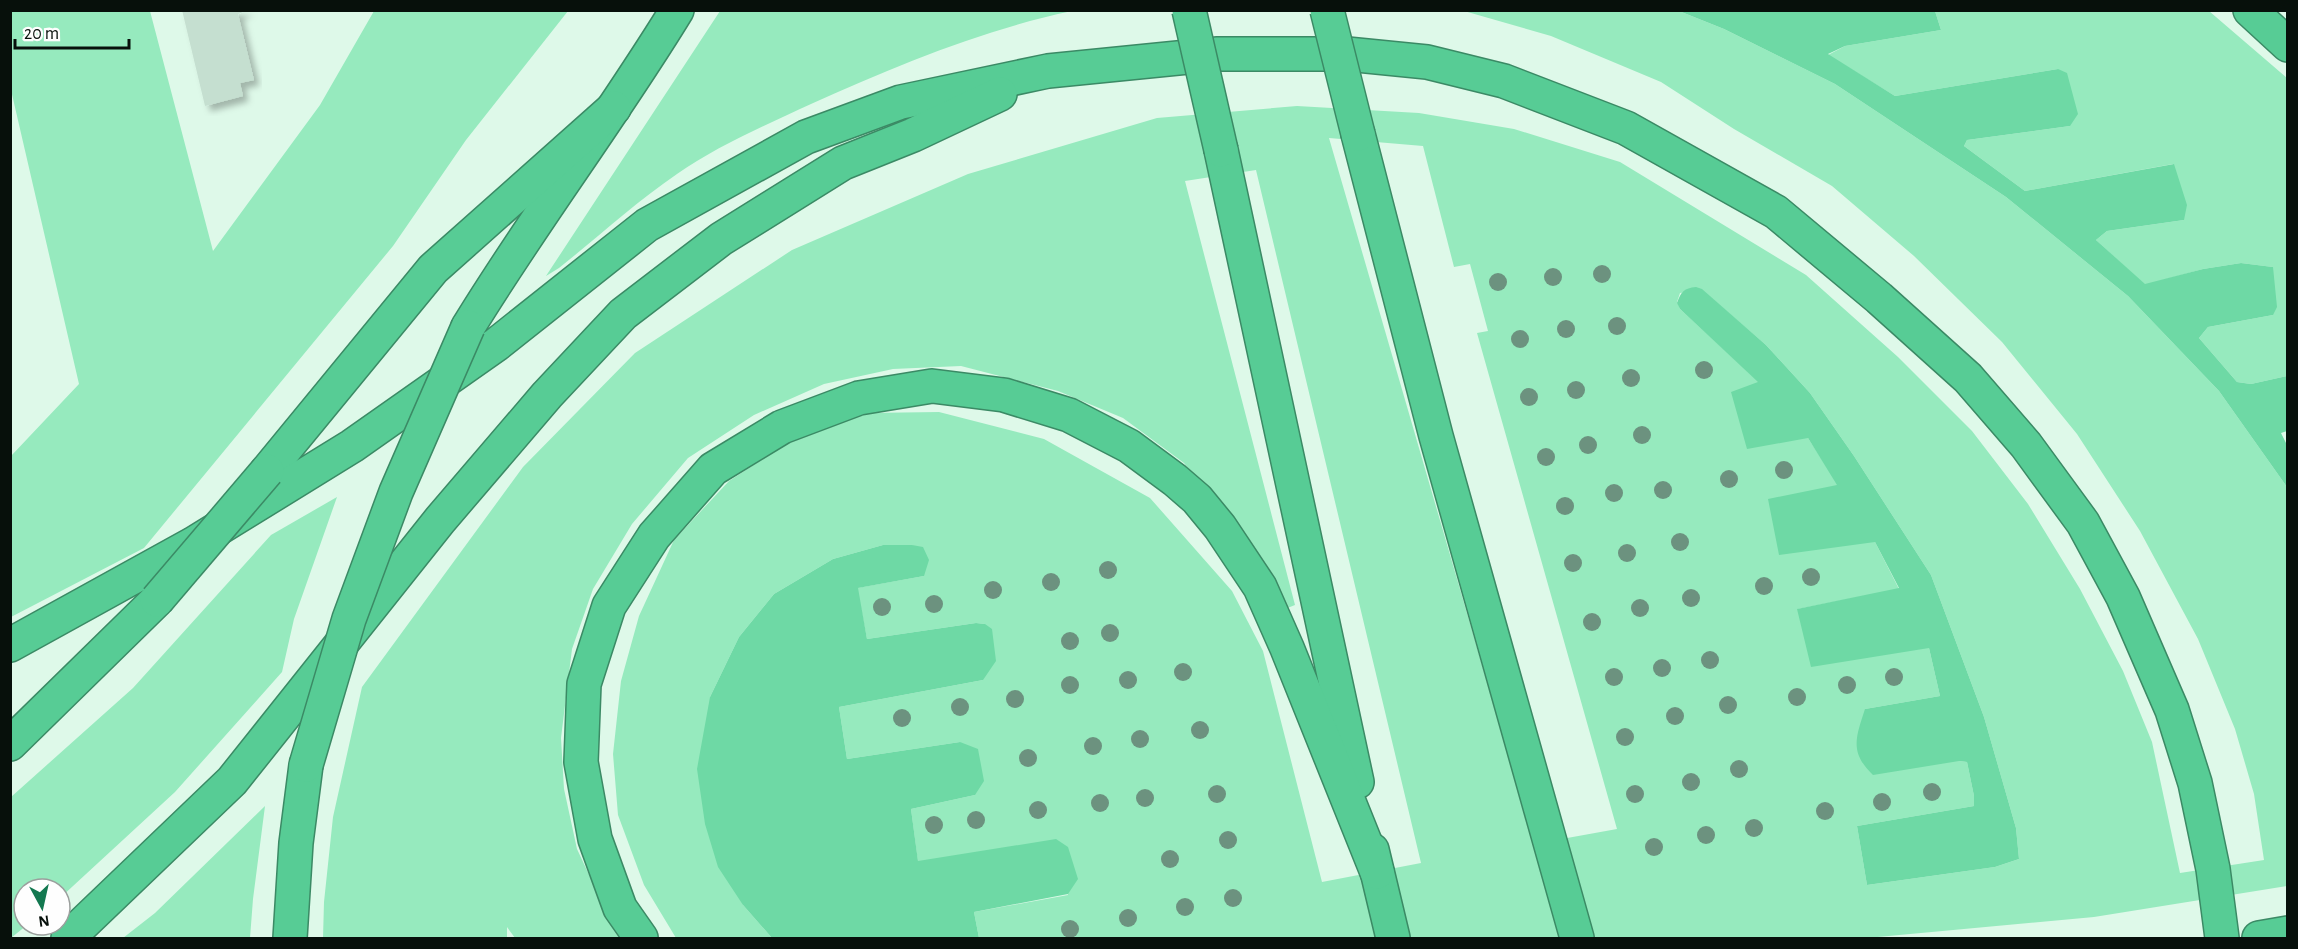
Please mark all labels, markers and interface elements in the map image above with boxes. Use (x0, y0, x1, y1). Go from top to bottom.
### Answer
scale bar (15, 12, 129, 50)
text: 20 m (24, 25, 59, 43)
north arrow (12, 877, 72, 937)
text: N (37, 912, 51, 930)

